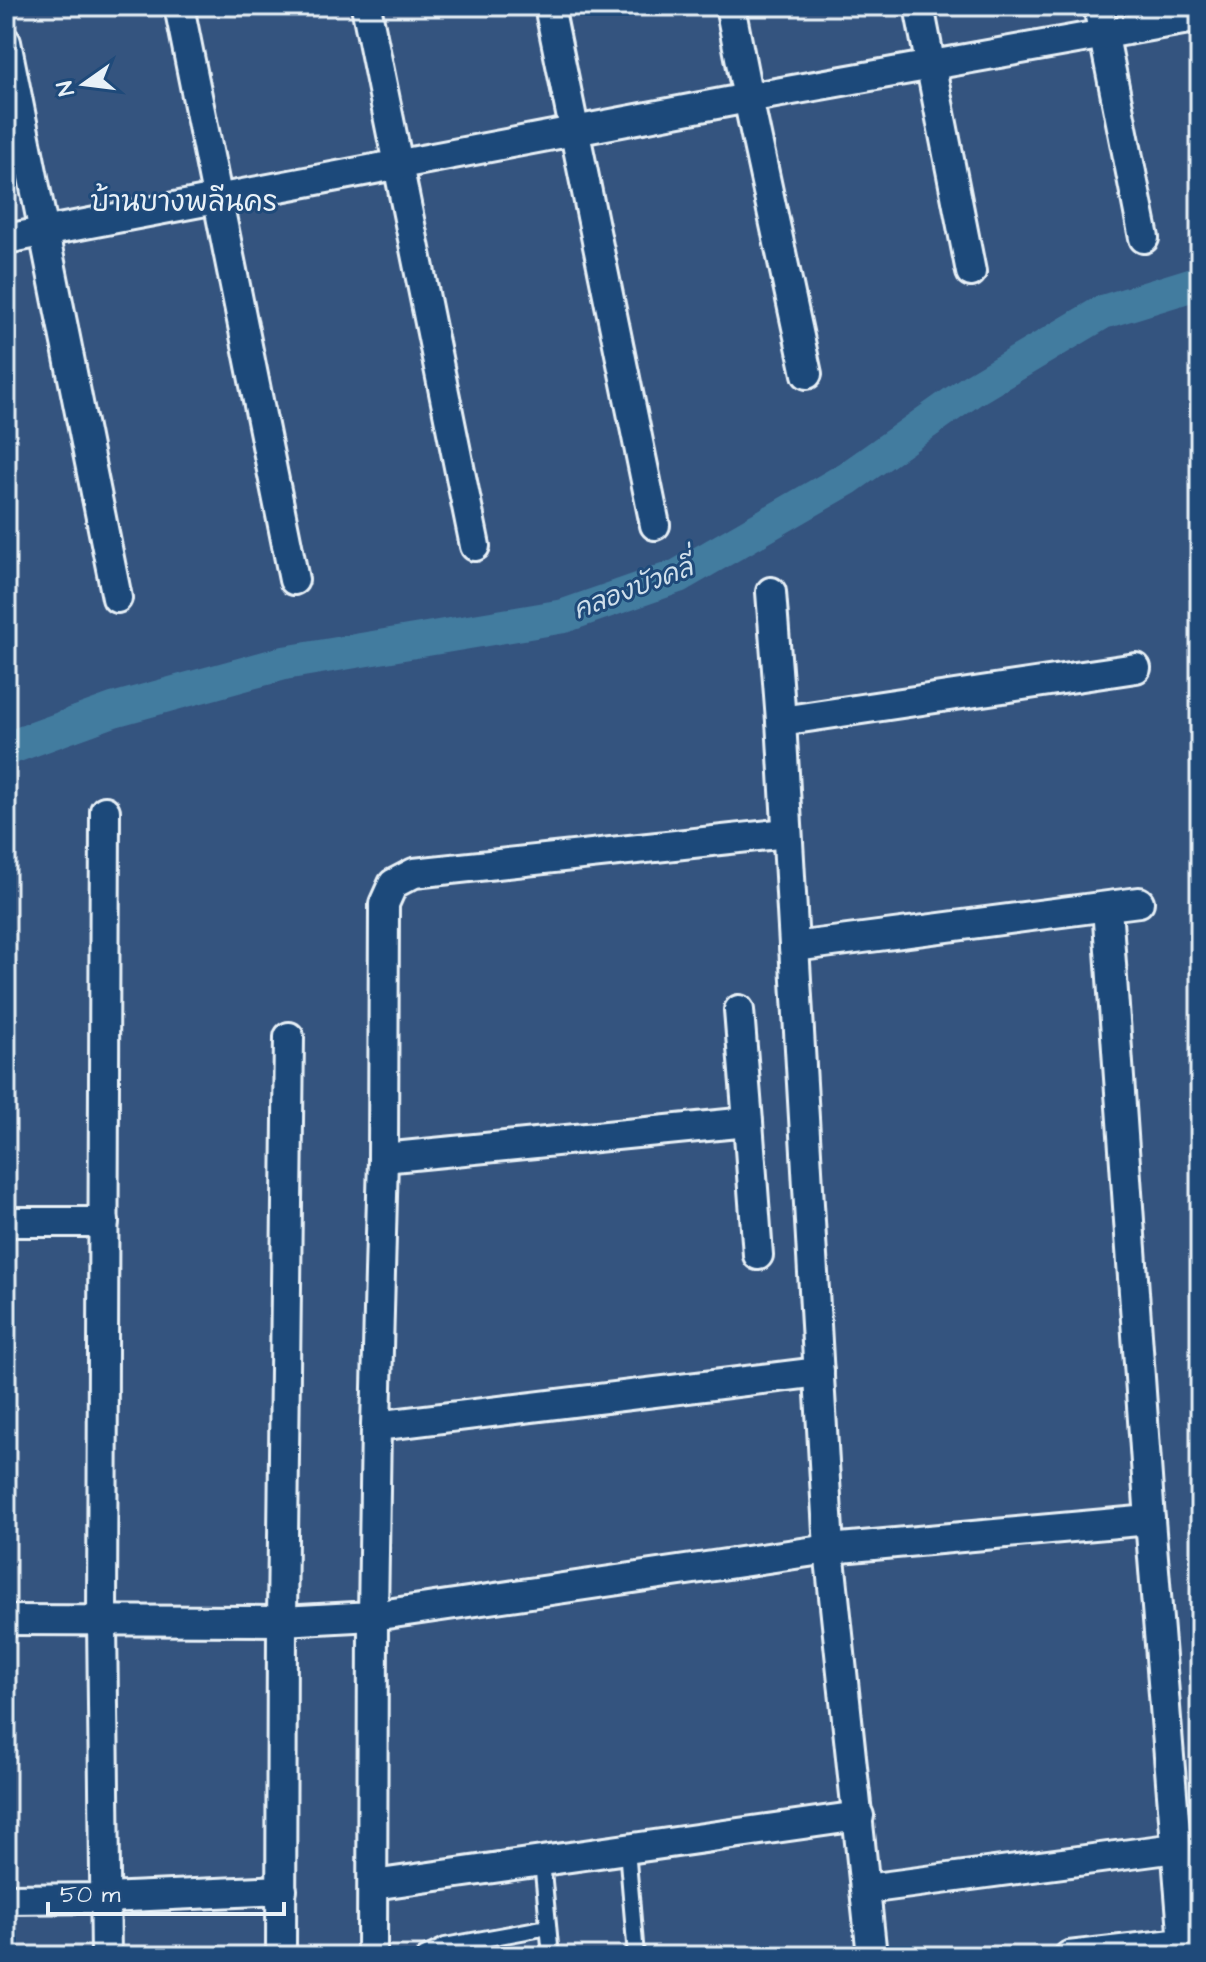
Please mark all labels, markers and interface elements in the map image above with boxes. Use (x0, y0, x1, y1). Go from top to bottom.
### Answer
north arrow (44, 44, 124, 124)
text: N (49, 78, 83, 99)
district label: บ้านบางพลีนคร (91, 183, 277, 222)
water label: คลองบัวคลี่ (565, 540, 706, 628)
scale bar (48, 1866, 284, 1916)
text: 50 m (60, 1878, 121, 1912)

